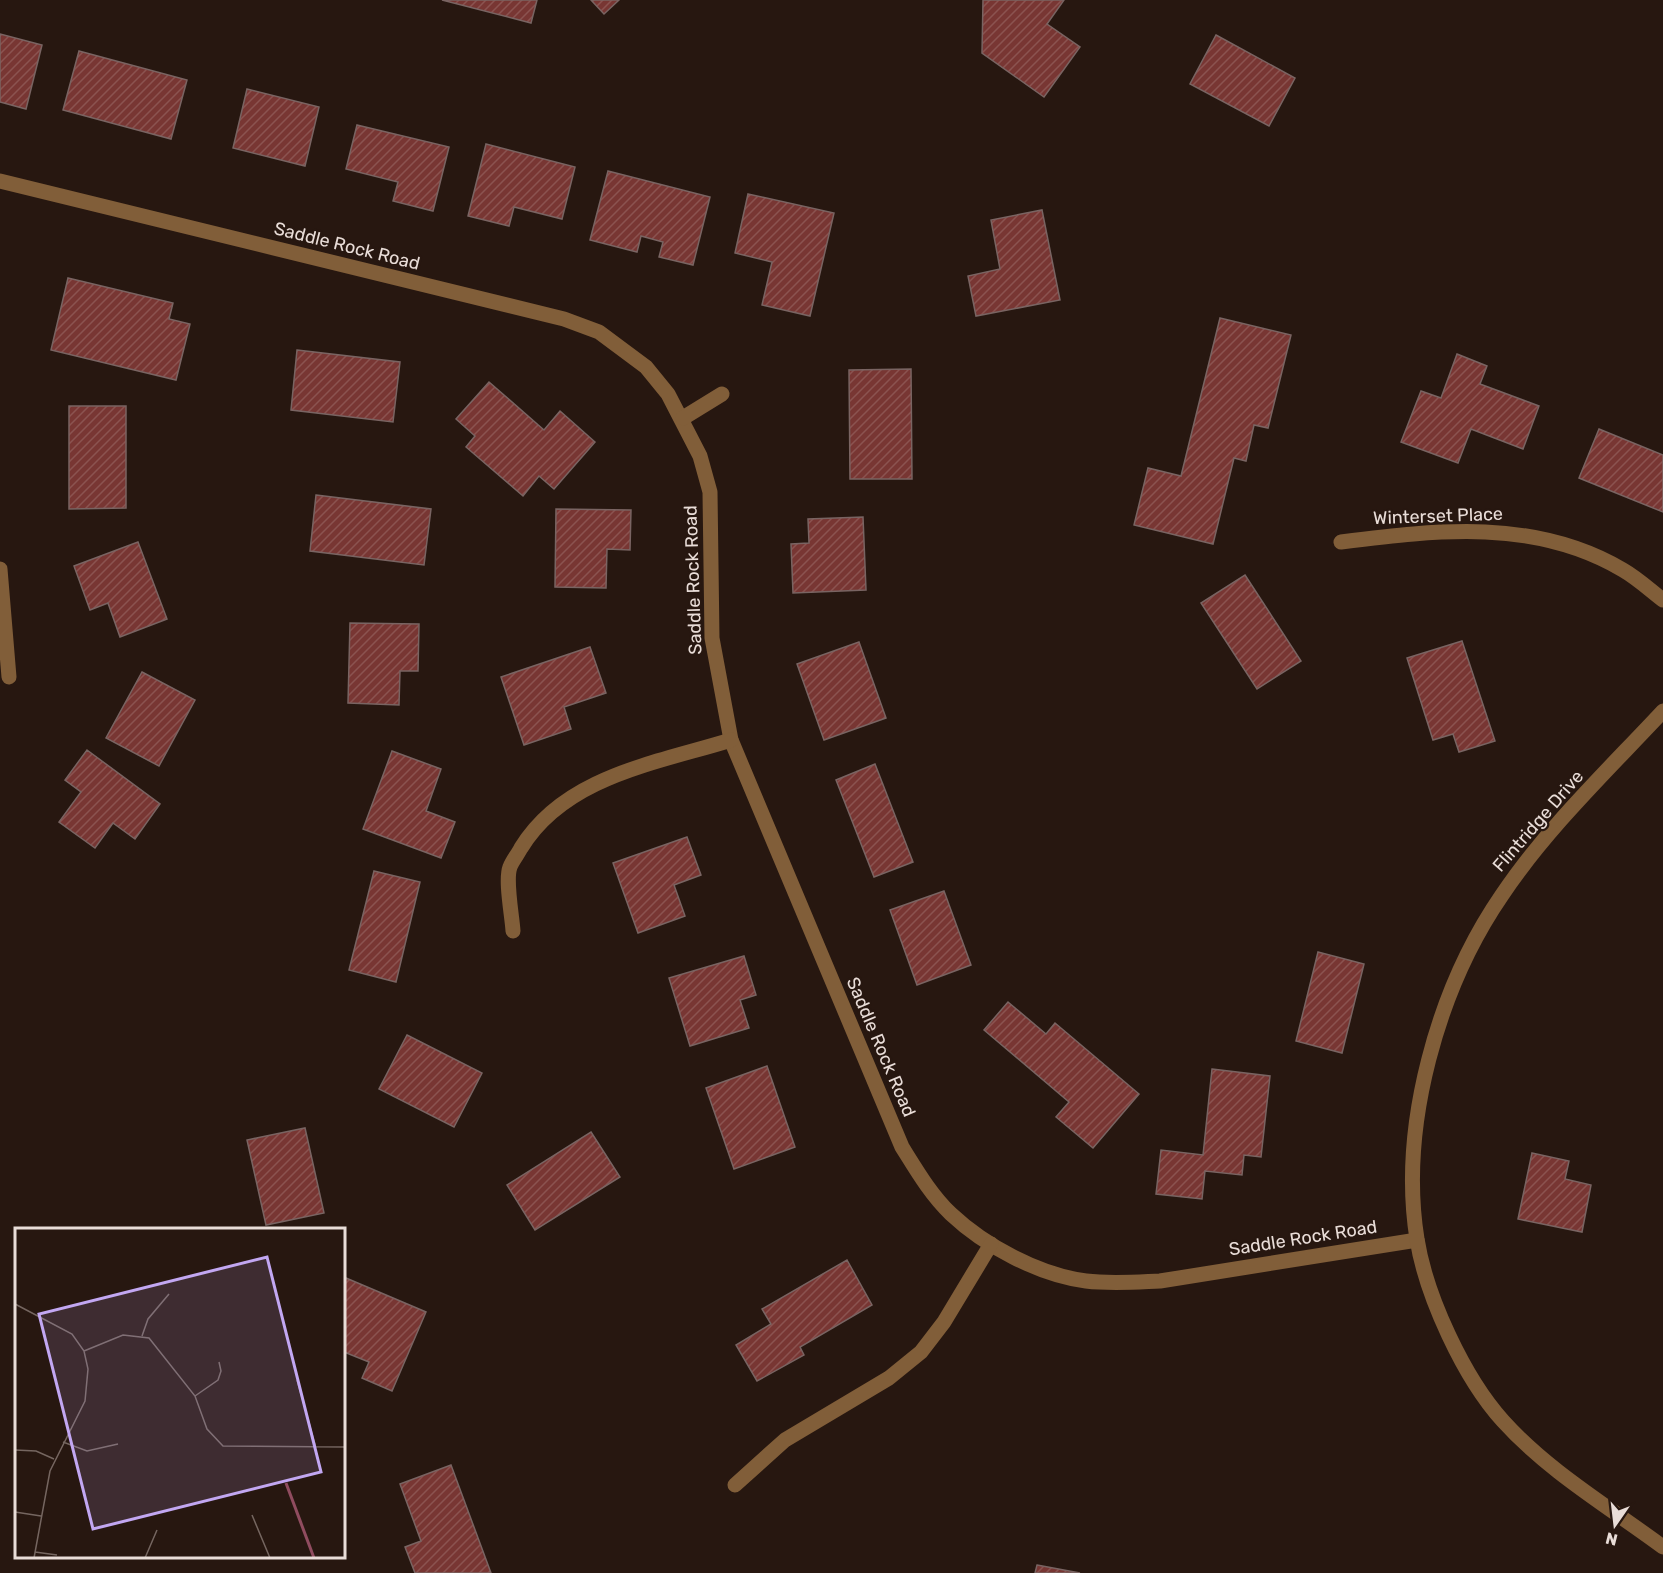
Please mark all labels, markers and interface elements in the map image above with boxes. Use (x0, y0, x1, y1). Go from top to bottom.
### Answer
street label: Saddle Rock Road (272, 217, 422, 275)
street label: Winterset Place (1373, 503, 1503, 529)
street label: Saddle Rock Road (679, 505, 707, 655)
street label: Flintridge Drive (1488, 766, 1588, 876)
street label: Saddle Rock Road (842, 974, 920, 1120)
street label: Saddle Rock Road (1227, 1215, 1379, 1261)
inset map (15, 1228, 345, 1558)
north arrow (1585, 1495, 1645, 1555)
text: N (1604, 1528, 1619, 1550)

